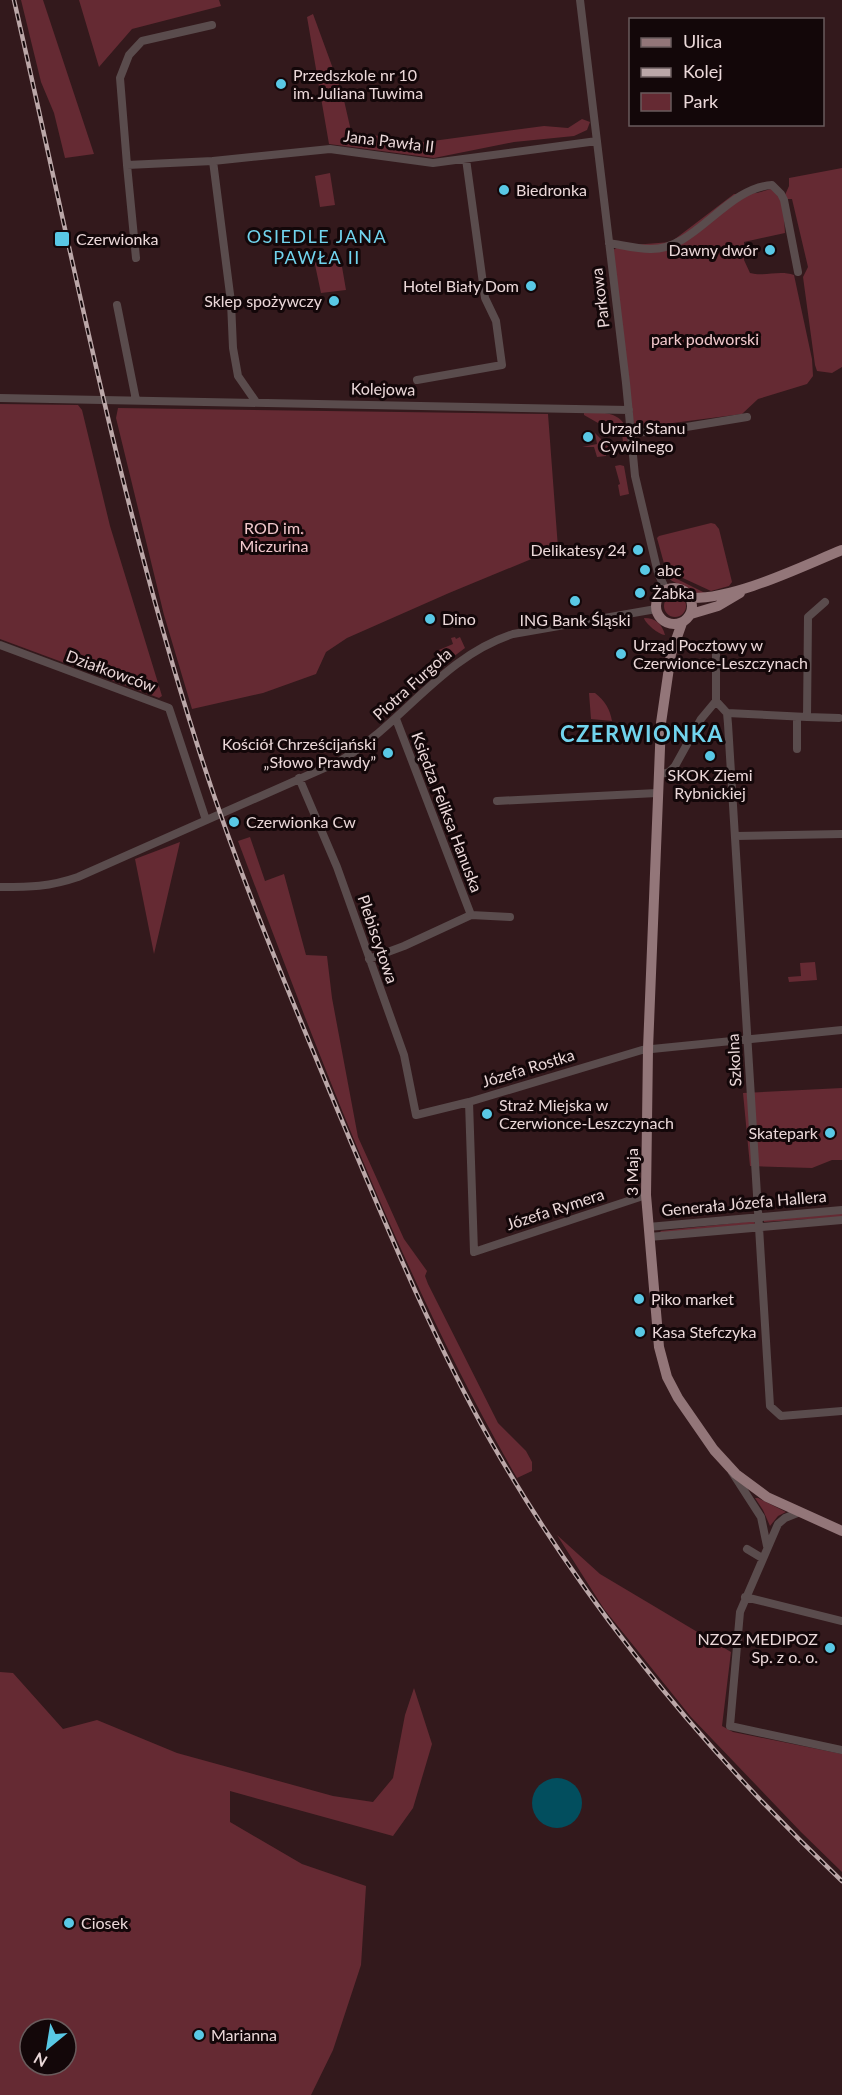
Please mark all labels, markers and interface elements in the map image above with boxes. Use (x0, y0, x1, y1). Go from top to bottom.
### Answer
legend (629, 18, 824, 126)
text: Ulica (683, 30, 722, 52)
text: Kolej (683, 60, 723, 82)
place label: Przedszkole nr 10 im. Juliana Tuwima (293, 65, 423, 102)
marker: Przedszkole nr 10 im. Juliana Tuwima (274, 77, 288, 91)
text: Park (683, 90, 719, 112)
street label: Jana Pawła II (343, 126, 435, 155)
place label: Biedronka (516, 180, 587, 199)
marker: Biedronka (497, 183, 511, 197)
district label: OSIEDLE JANA PAWŁA II (247, 225, 387, 268)
place label: Czerwionka (76, 229, 159, 248)
marker: Czerwionka (53, 230, 71, 248)
place label: Dawny dwór (669, 240, 758, 259)
marker: Dawny dwór (763, 243, 777, 257)
street label: Parkowa (586, 267, 613, 329)
place label: Hotel Biały Dom (403, 276, 519, 295)
marker: Hotel Biały Dom (524, 279, 538, 293)
place label: Sklep spożywczy (204, 291, 323, 310)
marker: Sklep spożywczy (327, 294, 341, 308)
park label: park podworski (651, 329, 759, 348)
street label: Kolejowa (351, 378, 415, 399)
place label: Urząd Stanu Cywilnego (600, 418, 685, 455)
marker: Urząd Stanu Cywilnego (581, 430, 595, 444)
park label: ROD im. Miczurina (240, 518, 308, 555)
place label: Delikatesy 24 (530, 540, 626, 559)
marker: Delikatesy 24 (631, 543, 645, 557)
place label: abc (657, 560, 682, 579)
marker: abc (638, 563, 652, 577)
place label: Żabka (652, 583, 695, 602)
marker: Żabka (633, 586, 647, 600)
marker: ING Bank Śląski (568, 594, 582, 608)
place label: Dino (442, 609, 476, 628)
place label: ING Bank Śląski (520, 610, 630, 629)
marker: Dino (423, 612, 437, 626)
place label: Urząd Pocztowy w Czerwionce-Leszczynach (633, 635, 808, 672)
street label: Piotra Furgoła (369, 643, 455, 724)
street label: Działkowców (64, 646, 159, 696)
marker: Urząd Pocztowy w Czerwionce-Leszczynach (614, 647, 628, 661)
district label: CZERWIONKA (560, 720, 724, 747)
street label: Księdza Feliksa Hanuska (408, 729, 487, 895)
place label: Kościół Chrześcijański „Słowo Prawdy” (222, 734, 376, 771)
marker: Kościół Chrześcijański „Słowo Prawdy” (381, 746, 395, 760)
marker: SKOK Ziemi Rybnickiej (703, 749, 717, 763)
place label: SKOK Ziemi Rybnickiej (668, 765, 752, 802)
place label: Czerwionka Cw (246, 812, 356, 831)
marker: Czerwionka Cw (227, 815, 241, 829)
street label: Plebiscytowa (354, 892, 403, 986)
street label: Szkolna (723, 1033, 744, 1087)
street label: Józefa Rostka (479, 1044, 576, 1091)
place label: Straż Miejska w Czerwionce-Leszczynach (499, 1095, 674, 1132)
marker: Straż Miejska w Czerwionce-Leszczynach (480, 1107, 494, 1121)
place label: Skatepark (748, 1123, 819, 1142)
marker: Skatepark (823, 1126, 837, 1140)
street label: 3 Maja (622, 1148, 641, 1196)
street label: Józefa Rymera (504, 1184, 606, 1233)
street label: Generała Józefa Hallera (661, 1186, 827, 1219)
place label: Piko market (651, 1289, 734, 1308)
marker: Piko market (632, 1292, 646, 1306)
place label: Kasa Stefczyka (652, 1322, 756, 1341)
marker: Kasa Stefczyka (633, 1325, 647, 1339)
place label: NZOZ MEDIPOZ Sp. z o. o. (698, 1629, 818, 1666)
marker: NZOZ MEDIPOZ Sp. z o. o. (823, 1641, 837, 1655)
place label: Ciosek (81, 1913, 129, 1932)
marker: Ciosek (62, 1916, 76, 1930)
north arrow (18, 2017, 78, 2077)
place label: Marianna (211, 2025, 277, 2044)
marker: Marianna (192, 2028, 206, 2042)
text: N (30, 2049, 50, 2072)

